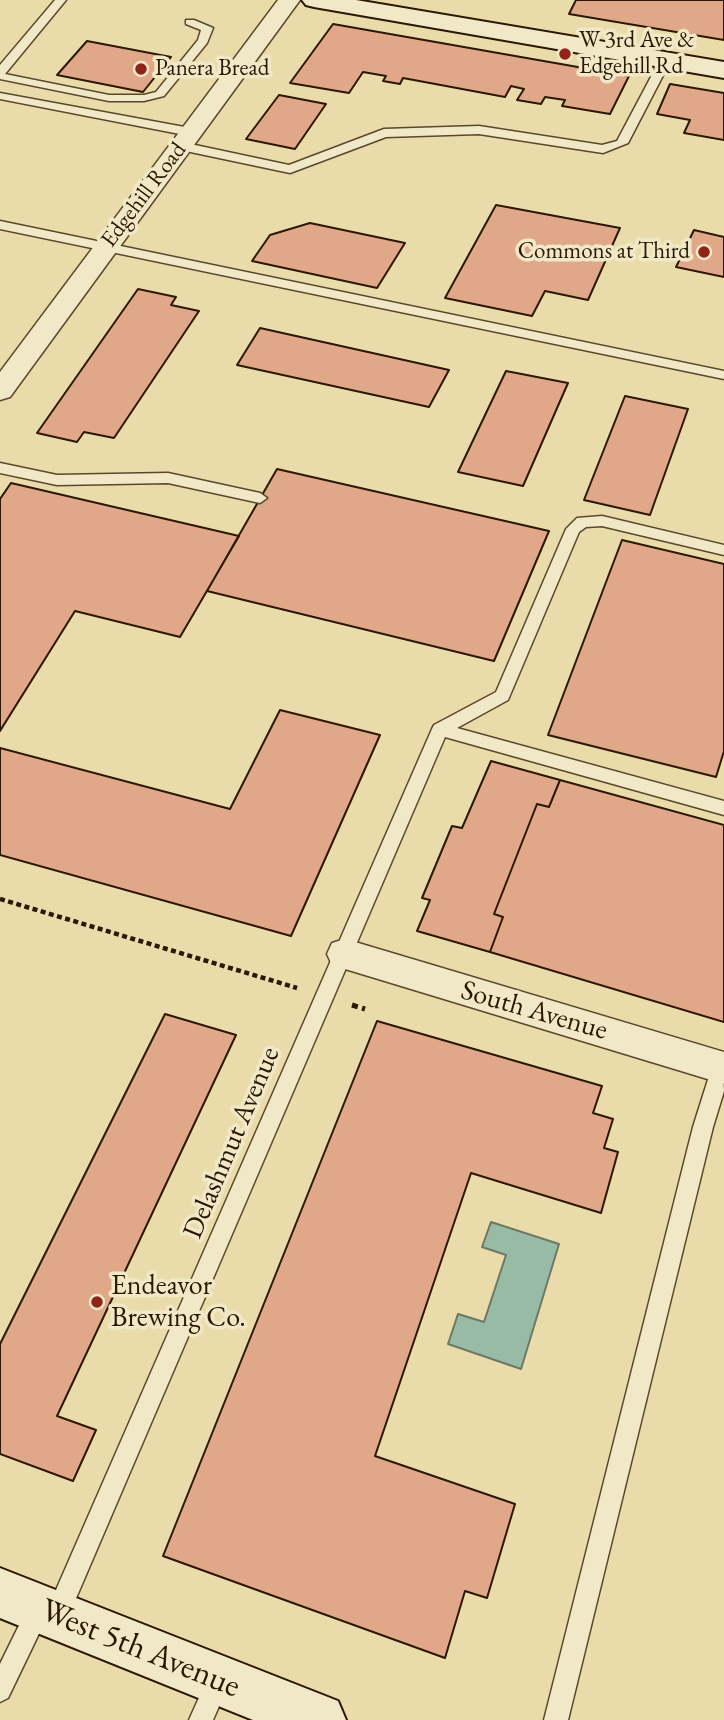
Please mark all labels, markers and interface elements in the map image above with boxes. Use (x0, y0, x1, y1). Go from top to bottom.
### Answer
place label: W 3rd Ave & Edgehill Rd (579, 27, 694, 81)
marker: W 3rd Ave & Edgehill Rd (557, 46, 573, 62)
place label: Panera Bread (155, 55, 269, 83)
marker: Panera Bread (133, 61, 149, 77)
street label: Edgehill Road (96, 137, 192, 253)
place label: Commons at Third (518, 238, 690, 266)
marker: Commons at Third (696, 244, 712, 260)
street label: South Avenue (457, 974, 611, 1048)
street label: Delashmut Avenue (177, 1042, 287, 1244)
place label: Endeavor Brewing Co. (111, 1269, 246, 1335)
marker: Endeavor Brewing Co. (89, 1294, 105, 1310)
street label: West 5th Avenue (34, 1591, 246, 1707)

